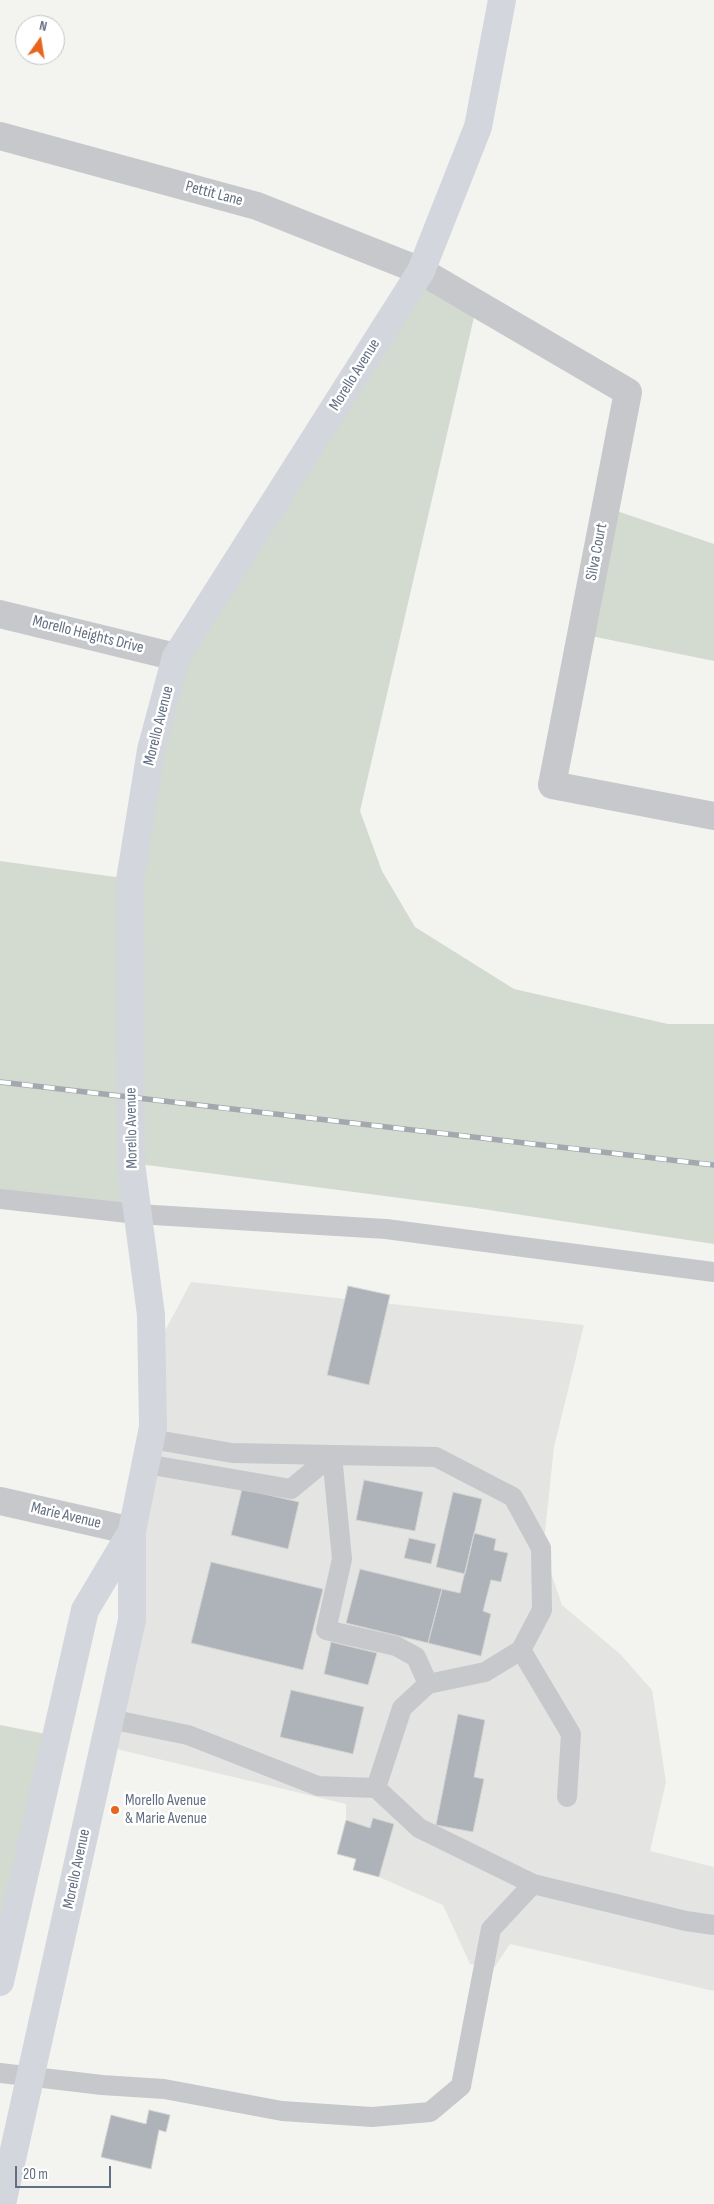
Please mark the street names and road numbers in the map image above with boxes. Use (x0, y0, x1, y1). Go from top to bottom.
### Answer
street label: Pettit Lane (183, 177, 245, 211)
street label: Morello Avenue (325, 335, 385, 415)
street label: Silva Court (582, 522, 612, 582)
street label: Morello Heights Drive (30, 612, 146, 658)
street label: Morello Avenue (140, 684, 178, 768)
street label: Morello Avenue (122, 1087, 142, 1169)
street label: Marie Avenue (29, 1499, 103, 1533)
street label: Morello Avenue (59, 1827, 95, 1911)

